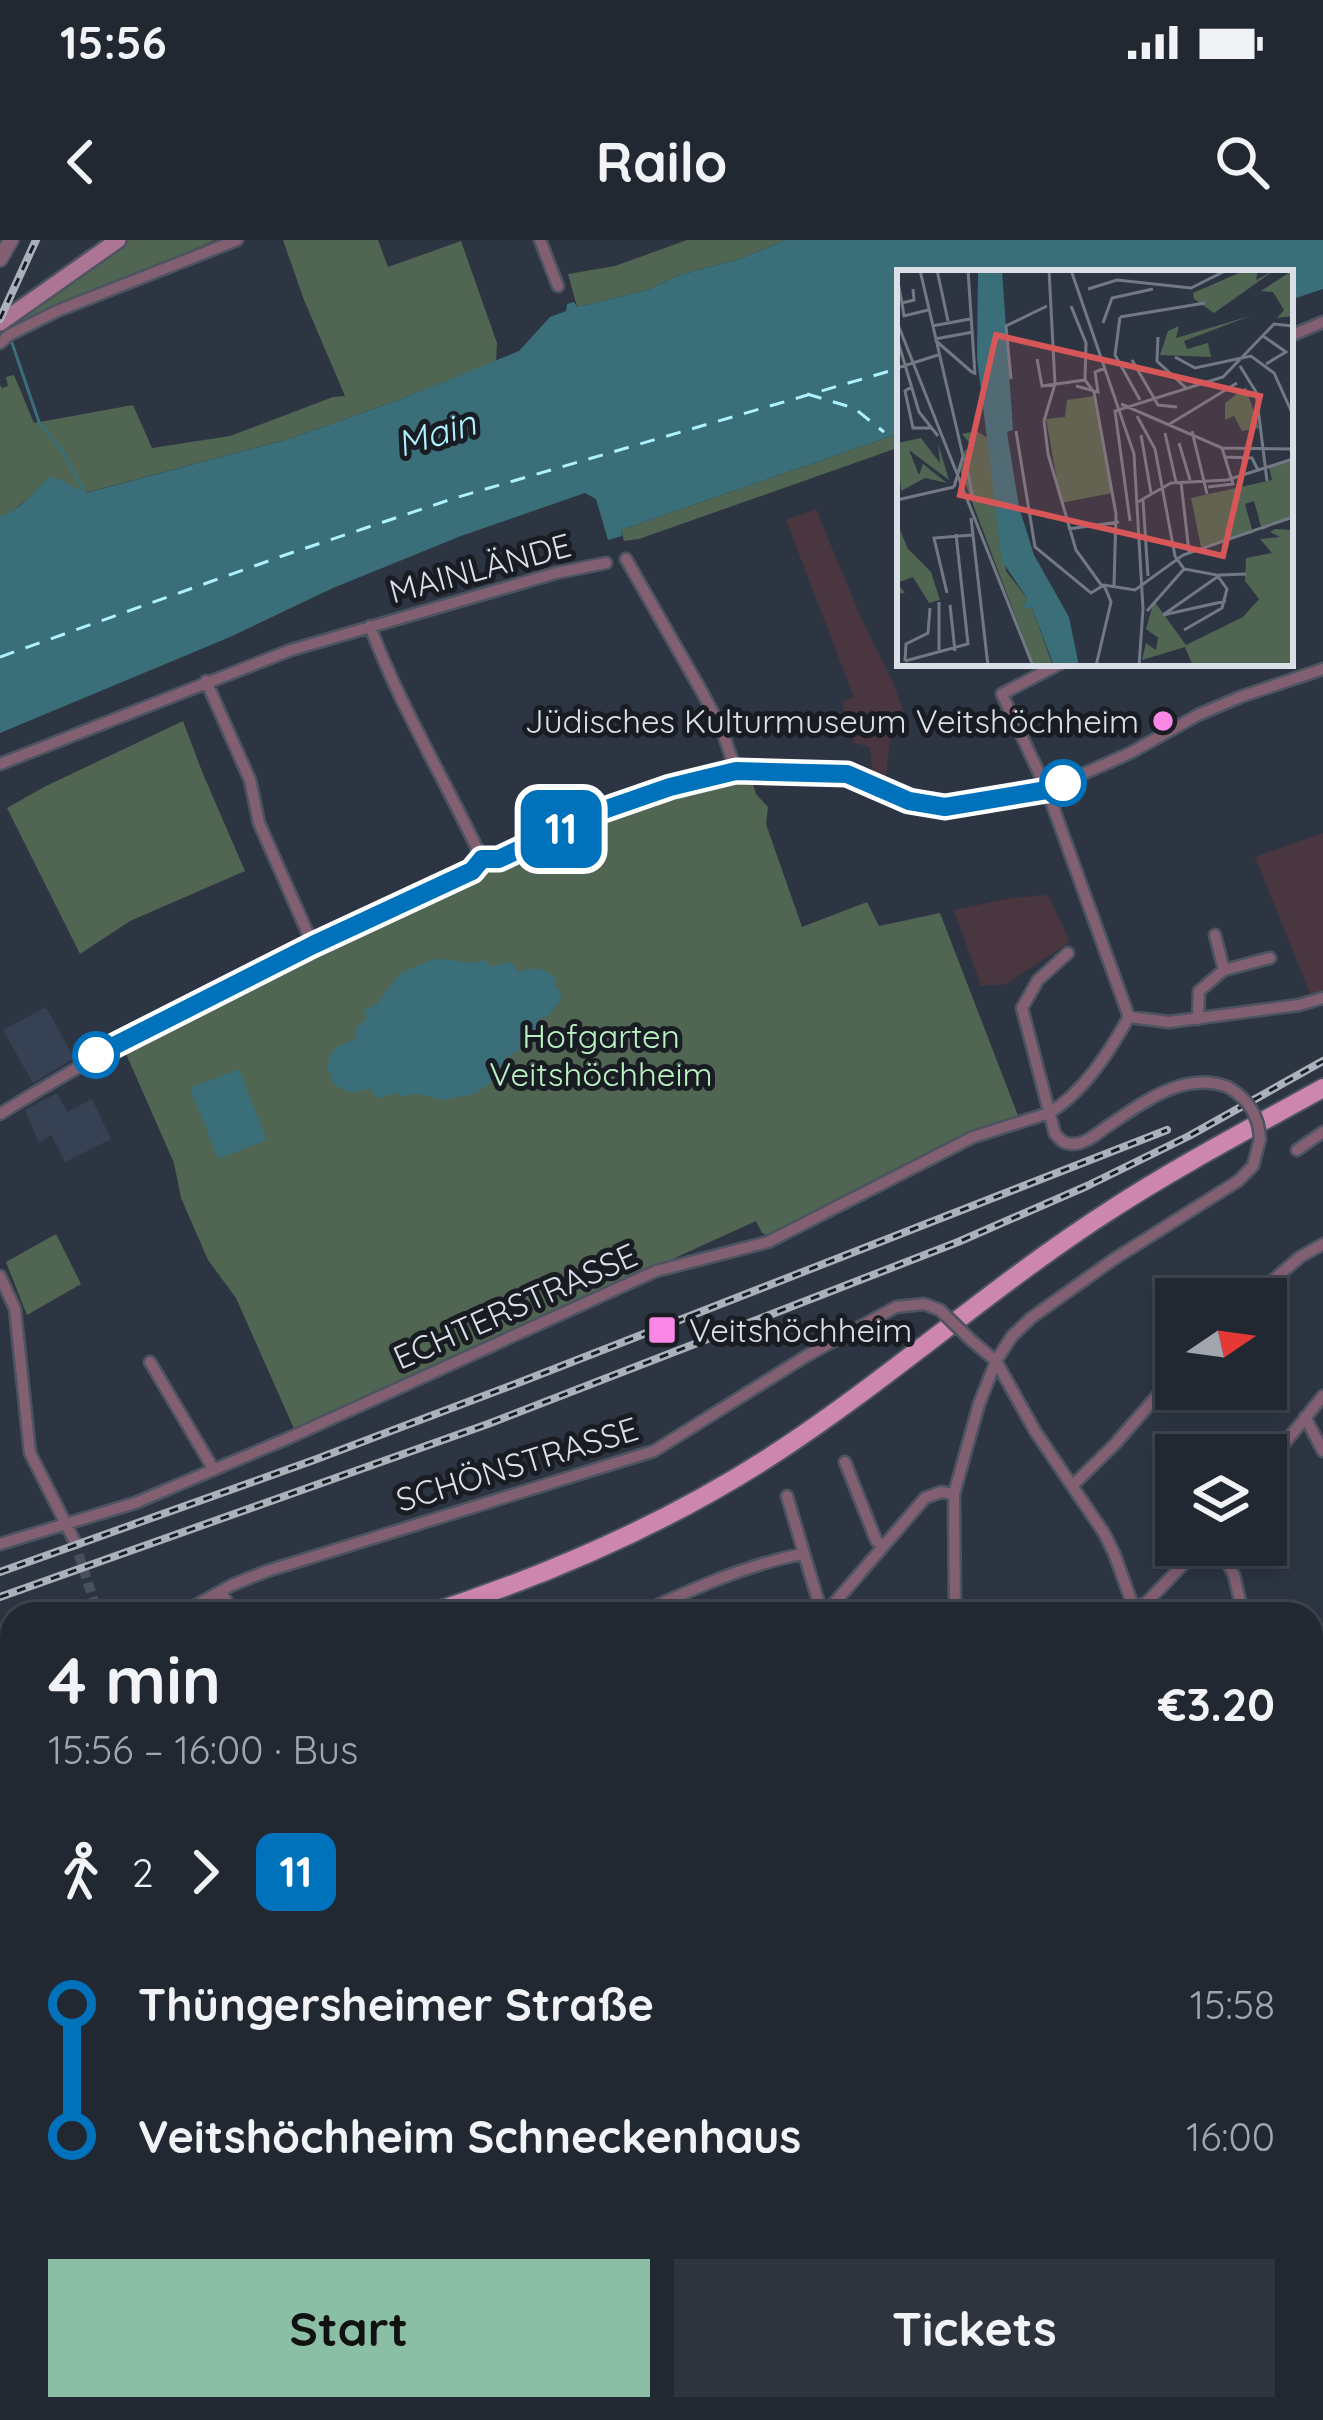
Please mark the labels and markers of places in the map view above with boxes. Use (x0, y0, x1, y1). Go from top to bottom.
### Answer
place label: Jüdisches Kulturmuseum Veitshöchheim (525, 700, 1139, 741)
marker: Jüdisches Kulturmuseum Veitshöchheim (1150, 708, 1176, 734)
unlabelled marker (1041, 761, 1085, 805)
unlabelled marker (74, 1033, 118, 1077)
place label: Veitshöchheim (689, 1309, 912, 1350)
marker: Veitshöchheim (646, 1314, 678, 1346)

